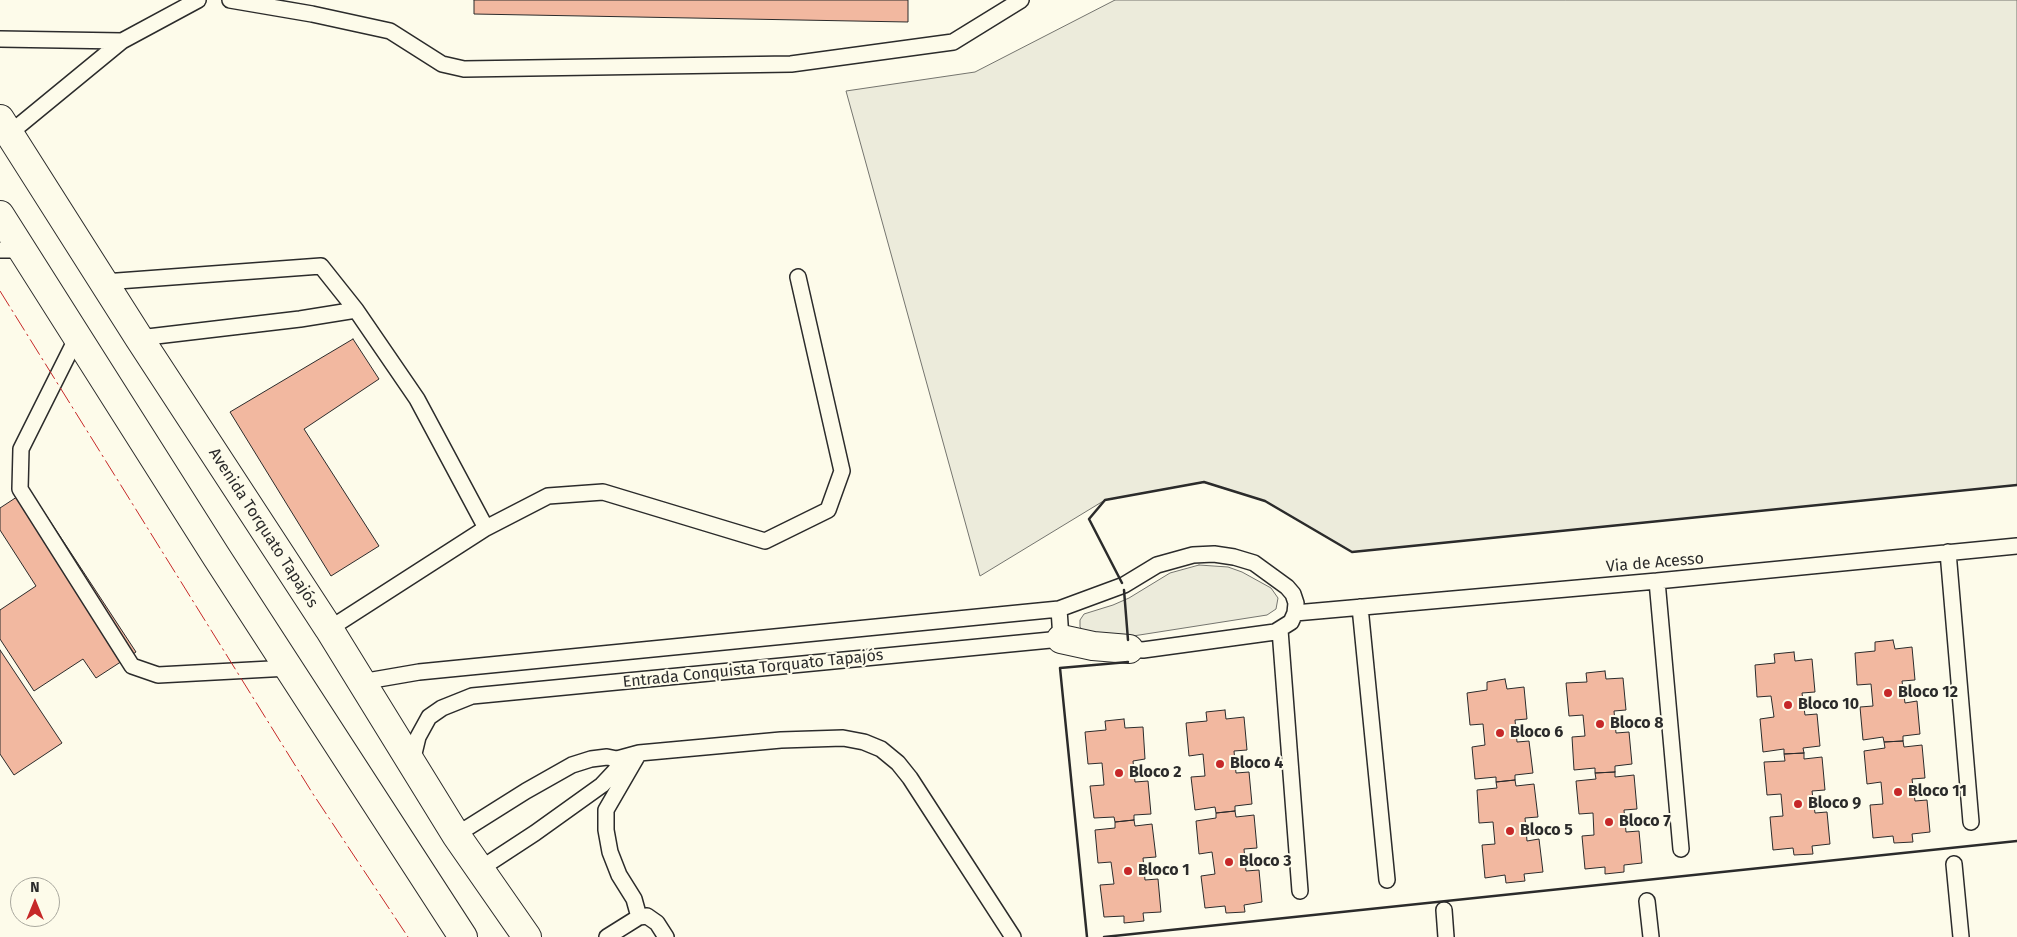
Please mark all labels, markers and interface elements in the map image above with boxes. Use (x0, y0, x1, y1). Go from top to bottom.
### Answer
street label: Avenida Torquato Tapajós (204, 445, 322, 611)
street label: Via de Acesso (1605, 549, 1705, 577)
street label: Entrada Conquista Torquato Tapajós (622, 646, 884, 692)
place label: Bloco 12 (1898, 683, 1958, 703)
marker: Bloco 12 (1882, 687, 1894, 699)
place label: Bloco 10 (1798, 695, 1859, 715)
marker: Bloco 10 (1782, 699, 1794, 711)
place label: Bloco 8 (1610, 714, 1664, 734)
marker: Bloco 8 (1594, 718, 1606, 730)
place label: Bloco 6 (1510, 723, 1563, 743)
marker: Bloco 6 (1494, 727, 1506, 739)
place label: Bloco 4 (1230, 754, 1283, 774)
marker: Bloco 4 (1214, 758, 1226, 770)
place label: Bloco 2 (1129, 763, 1182, 783)
marker: Bloco 2 (1113, 767, 1125, 779)
place label: Bloco 11 (1908, 782, 1967, 802)
marker: Bloco 11 (1892, 786, 1904, 798)
place label: Bloco 9 (1808, 794, 1861, 814)
marker: Bloco 9 (1792, 798, 1804, 810)
place label: Bloco 7 (1619, 812, 1671, 832)
marker: Bloco 7 (1603, 816, 1615, 828)
place label: Bloco 5 (1520, 821, 1573, 841)
marker: Bloco 5 (1504, 825, 1516, 837)
place label: Bloco 3 (1239, 852, 1292, 872)
marker: Bloco 3 (1223, 856, 1235, 868)
place label: Bloco 1 (1138, 861, 1190, 881)
marker: Bloco 1 (1122, 865, 1134, 877)
north arrow (10, 877, 60, 927)
text: N (30, 879, 40, 896)

